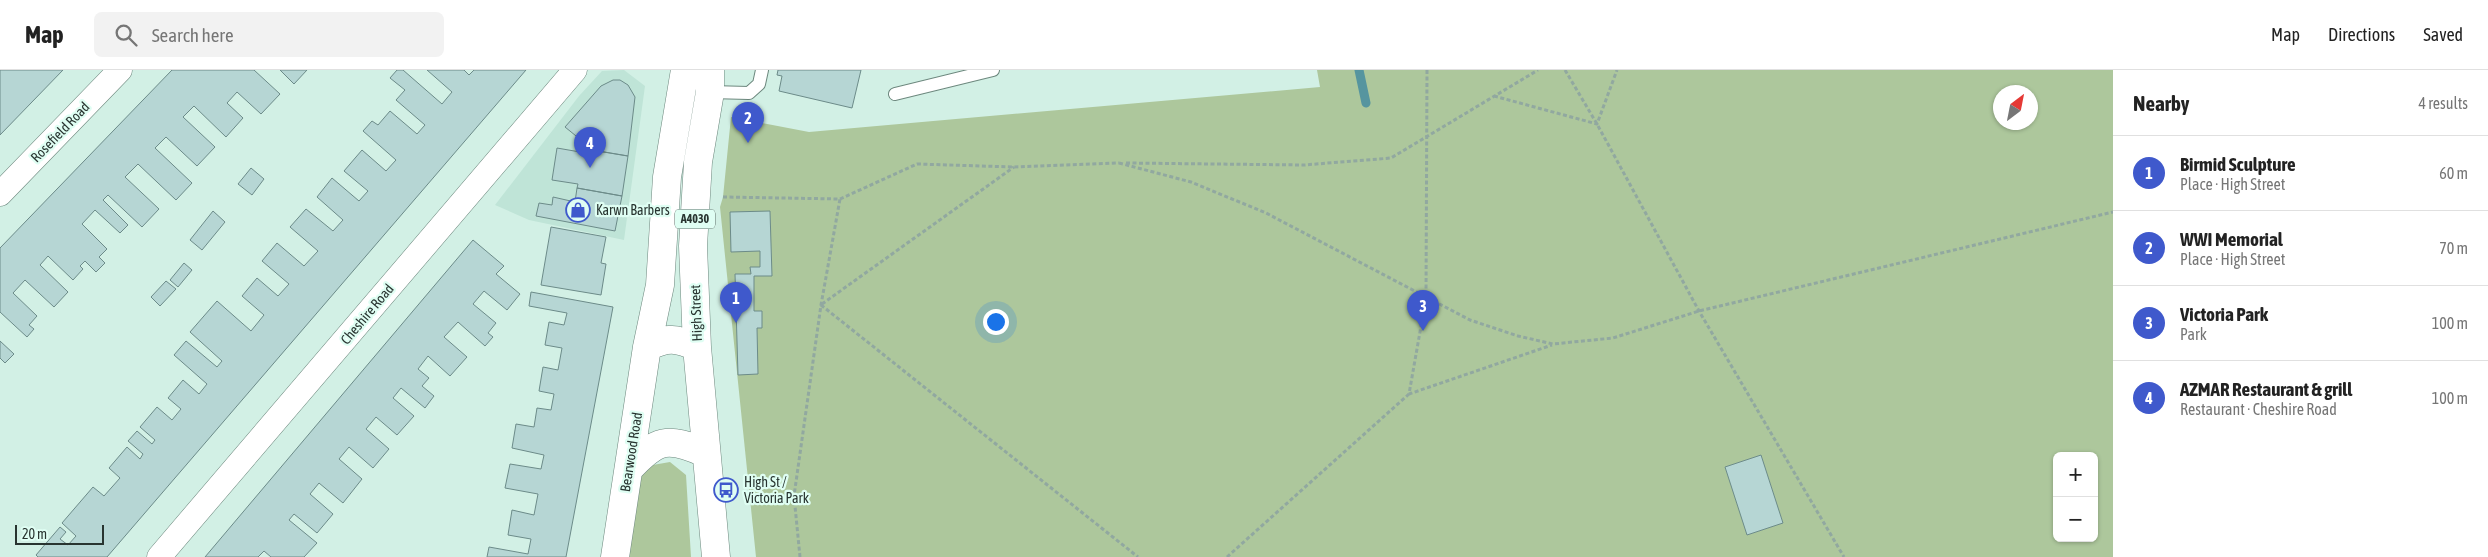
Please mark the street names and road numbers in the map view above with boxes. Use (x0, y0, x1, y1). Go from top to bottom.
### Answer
street label: Rosefield Road (27, 99, 93, 165)
road number: A4030 (675, 210, 715, 228)
street label: Cheshire Road (337, 281, 397, 347)
street label: High Street (687, 284, 705, 342)
street label: Bearwood Road (617, 411, 645, 493)

